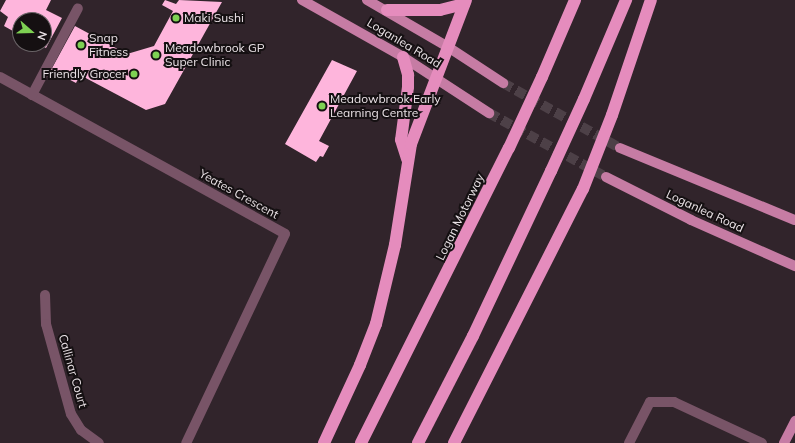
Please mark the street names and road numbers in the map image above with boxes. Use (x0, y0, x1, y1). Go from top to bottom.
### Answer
street label: Loganlea Road (364, 15, 444, 71)
street label: Yeates Crescent (197, 166, 281, 222)
street label: Logan Motorway (433, 171, 487, 263)
street label: Loganlea Road (664, 187, 746, 235)
street label: Callinar Court (56, 333, 90, 409)

